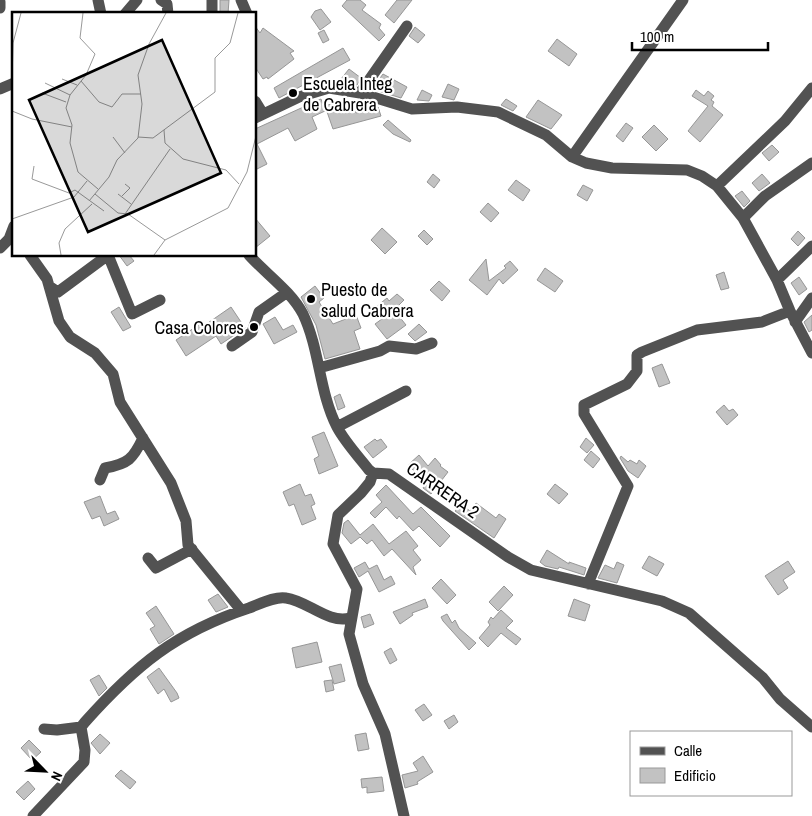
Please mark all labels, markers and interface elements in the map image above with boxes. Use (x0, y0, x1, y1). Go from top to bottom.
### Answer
inset map (12, 12, 256, 256)
scale bar (632, 20, 768, 52)
text: 100 m (640, 26, 674, 47)
place label: Escuela Integ de Cabrera (303, 71, 393, 117)
marker: Escuela Integ de Cabrera (287, 87, 299, 99)
place label: Puesto de salud Cabrera (321, 277, 414, 323)
marker: Puesto de salud Cabrera (305, 293, 317, 305)
place label: Casa Colores (155, 315, 244, 340)
marker: Casa Colores (248, 321, 260, 333)
street label: CARRERA 2 (402, 456, 484, 524)
legend (630, 731, 792, 796)
text: Calle (674, 740, 702, 761)
north arrow (20, 746, 70, 796)
text: Edificio (674, 765, 716, 786)
text: N (47, 769, 67, 784)

